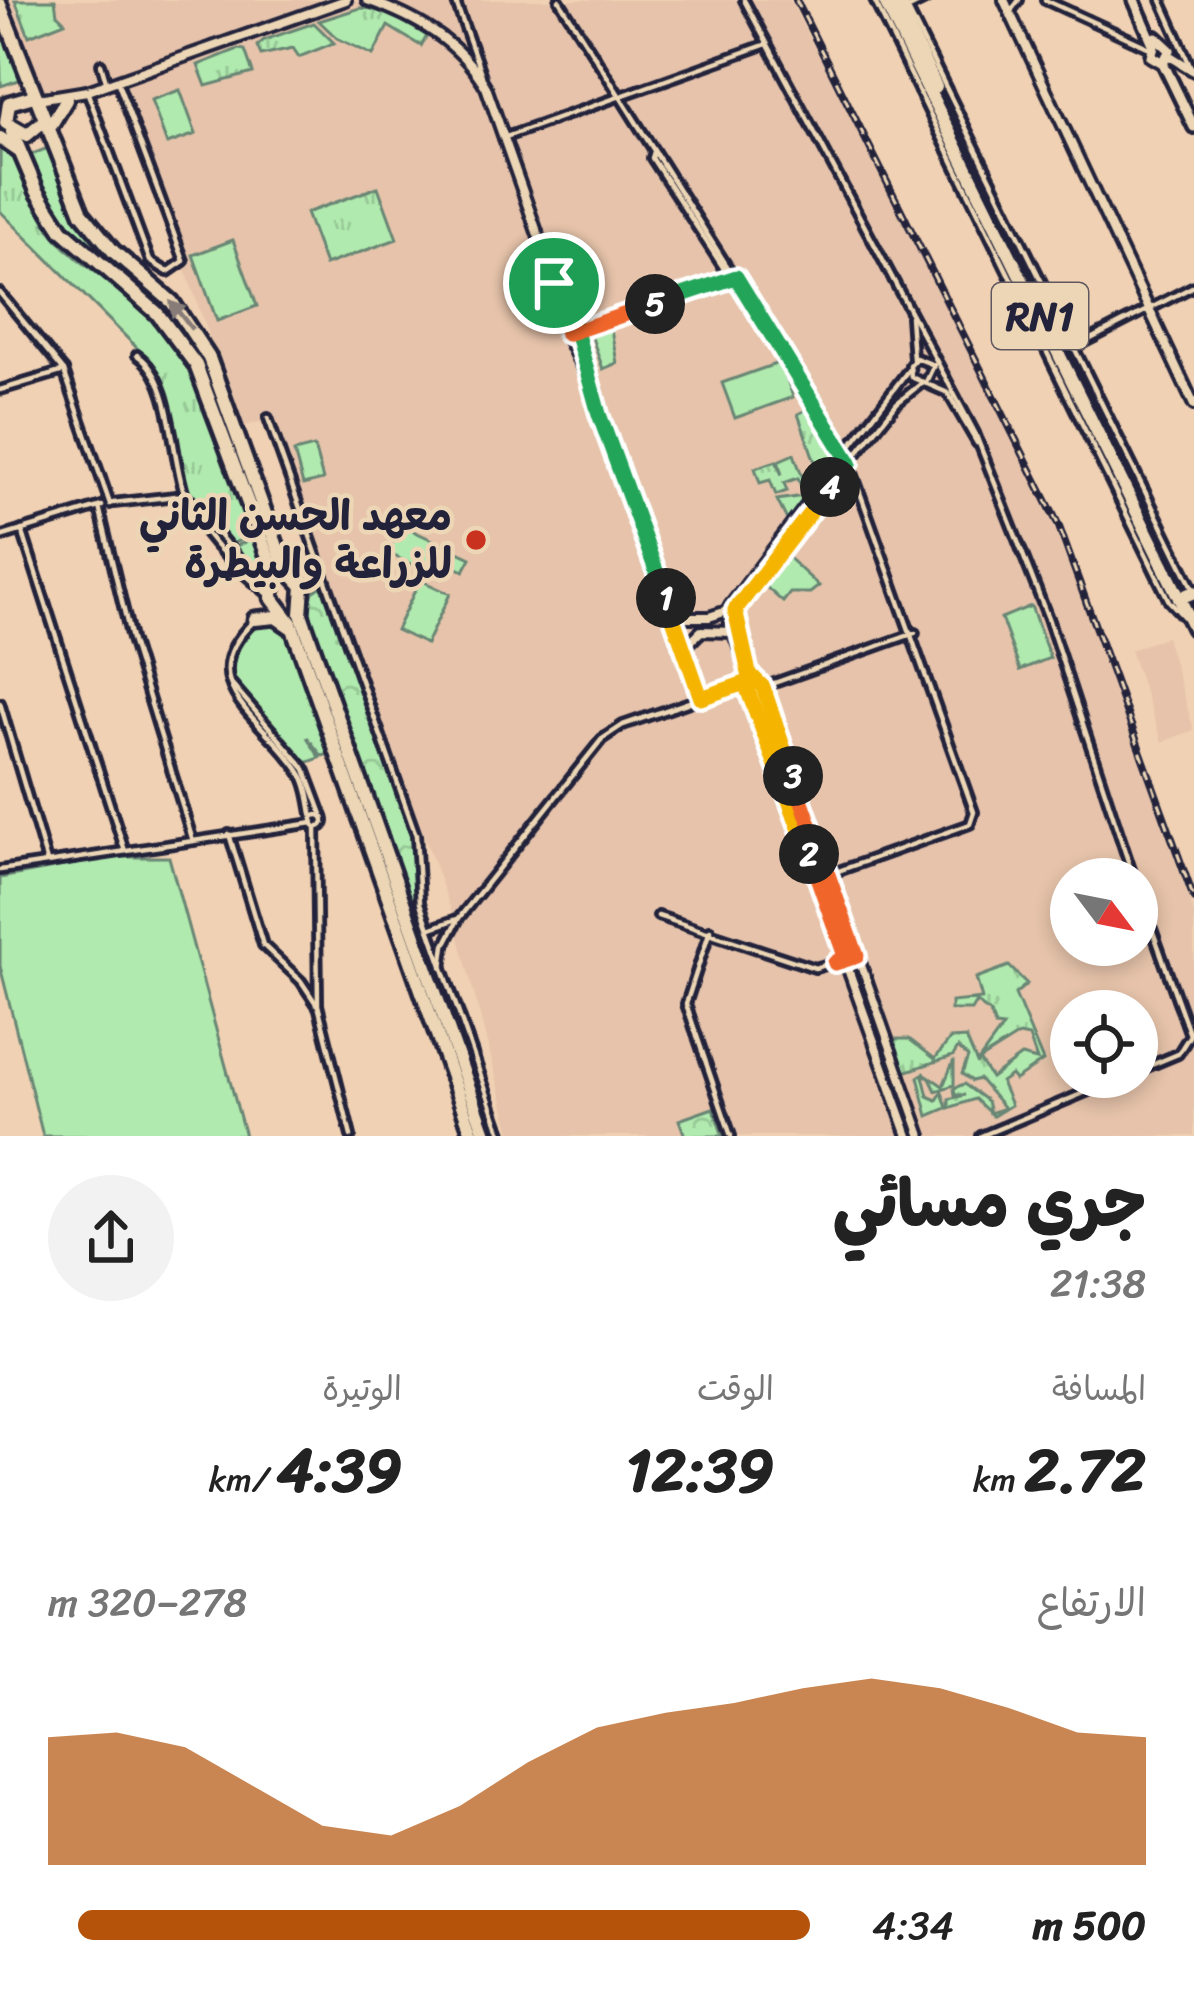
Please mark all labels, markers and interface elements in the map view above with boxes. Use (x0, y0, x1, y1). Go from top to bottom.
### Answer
pin (503, 232, 605, 334)
icon: arrive (521, 250, 587, 316)
pin: 5 (625, 274, 685, 334)
text: 5 (645, 275, 665, 333)
road number: RN1 (992, 283, 1088, 349)
one-way arrow (169, 299, 194, 330)
pin: 4 (800, 457, 860, 517)
text: 4 (820, 458, 840, 516)
place label: معهد الحسن الثاني للزراعة والبيطرة (139, 479, 452, 601)
marker: معهد الحسن الثاني للزراعة والبيطرة (463, 527, 489, 553)
pin: 1 (636, 568, 696, 628)
text: 1 (659, 569, 673, 627)
pin: 3 (763, 746, 823, 806)
text: 3 (784, 747, 802, 805)
pin: 2 (779, 824, 839, 884)
text: 2 (799, 825, 819, 883)
north arrow (1050, 858, 1158, 966)
map controls (1050, 858, 1158, 1098)
button: locate (1050, 990, 1158, 1098)
text: جري مسائي (833, 1145, 1146, 1262)
button: share (48, 1175, 174, 1301)
text: 21:38 (1050, 1249, 1146, 1318)
text: الوتيرة (322, 1360, 402, 1418)
text: الوقت (697, 1360, 774, 1418)
text: المسافة (1052, 1360, 1146, 1418)
text: 4:39 (277, 1418, 402, 1524)
text: 12:39 (626, 1418, 774, 1524)
text: 2.72 (1024, 1418, 1146, 1524)
text: /km (209, 1451, 277, 1509)
text: km (973, 1451, 1024, 1509)
text: 278–320 m (48, 1568, 247, 1637)
text: الارتفاع (1037, 1568, 1146, 1637)
text: 4:34 (872, 1891, 954, 1960)
text: 500 m (1033, 1891, 1146, 1960)

